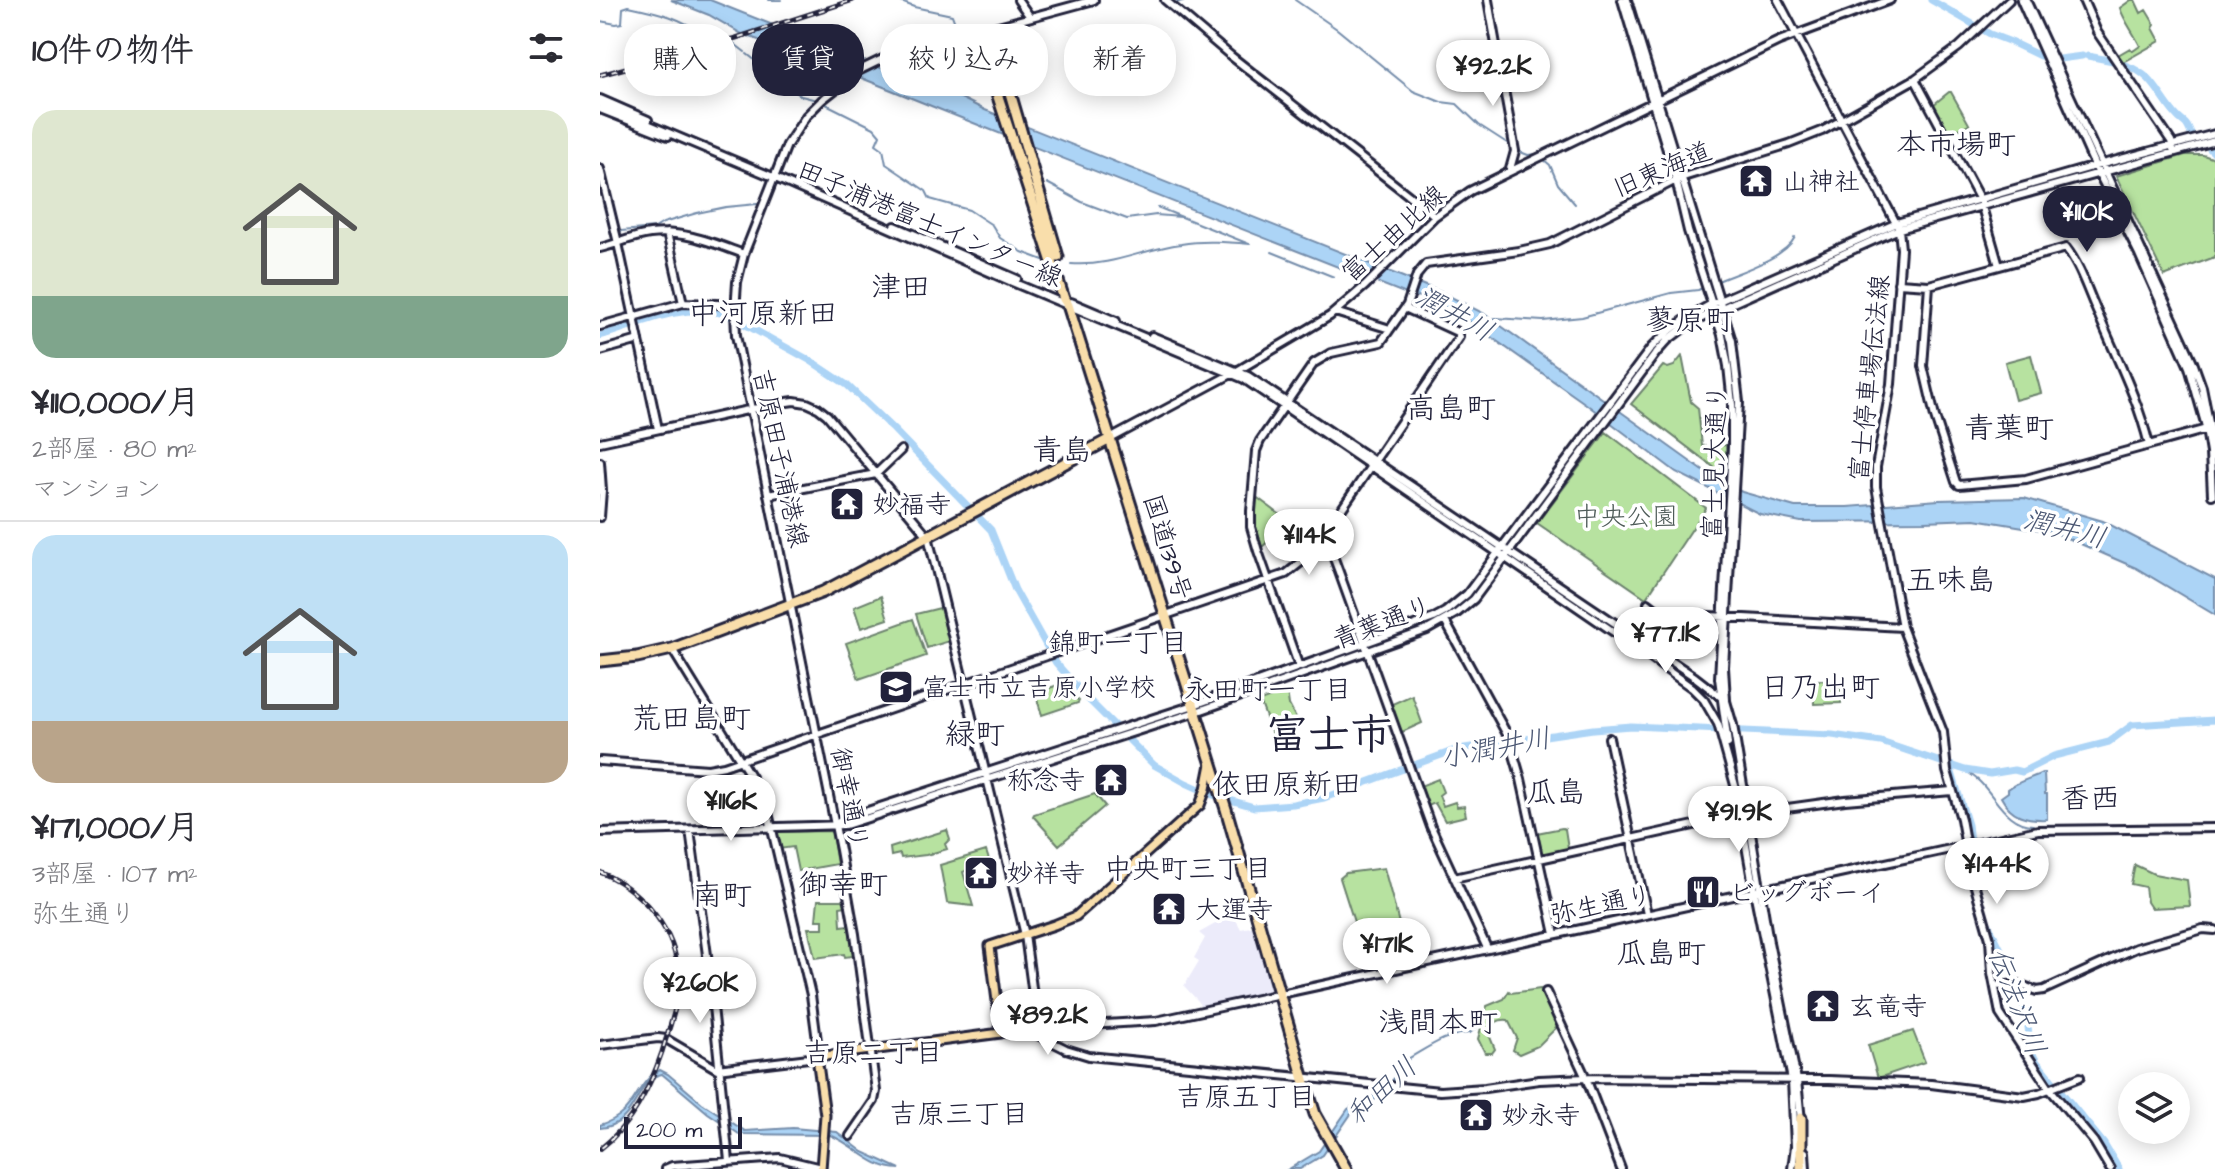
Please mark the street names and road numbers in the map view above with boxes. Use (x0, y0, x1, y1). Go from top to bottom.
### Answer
street label: 旧東海道 (1607, 133, 1717, 207)
street label: 田子浦港富士インター線 (791, 152, 1068, 296)
street label: 富士由比線 (1333, 177, 1454, 291)
street label: 富士停車場伝法線 (1841, 273, 1899, 483)
street label: 吉原田子浦港線 (743, 365, 817, 551)
street label: 富士見大通り (1694, 383, 1736, 541)
street label: 国道139号 (1134, 490, 1200, 605)
street label: 青葉通り (1327, 587, 1437, 658)
street label: 御幸通り (821, 744, 877, 853)
street label: 弥生通り (1547, 877, 1656, 933)

